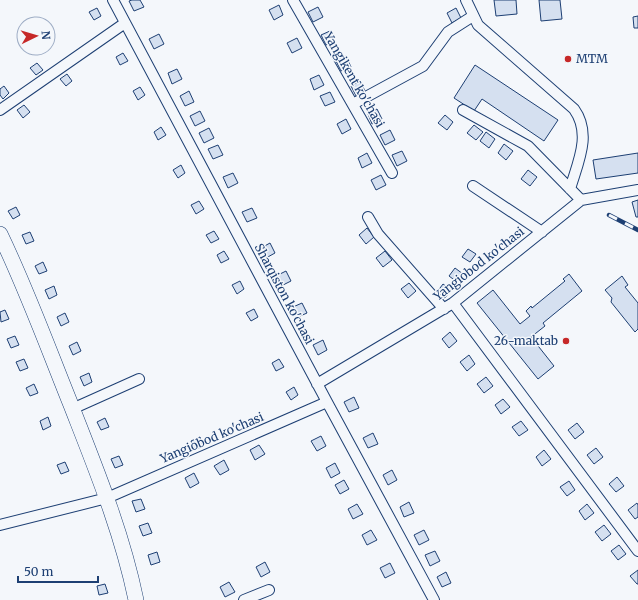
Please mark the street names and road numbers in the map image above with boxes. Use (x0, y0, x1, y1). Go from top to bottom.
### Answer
street label: Yangikent ko'chasi (321, 29, 388, 130)
street label: Yangiobod ko'chasi (430, 224, 527, 304)
street label: Sharqiston ko'chasi (252, 241, 317, 347)
street label: Yangiobod ko'chasi (157, 409, 266, 466)

